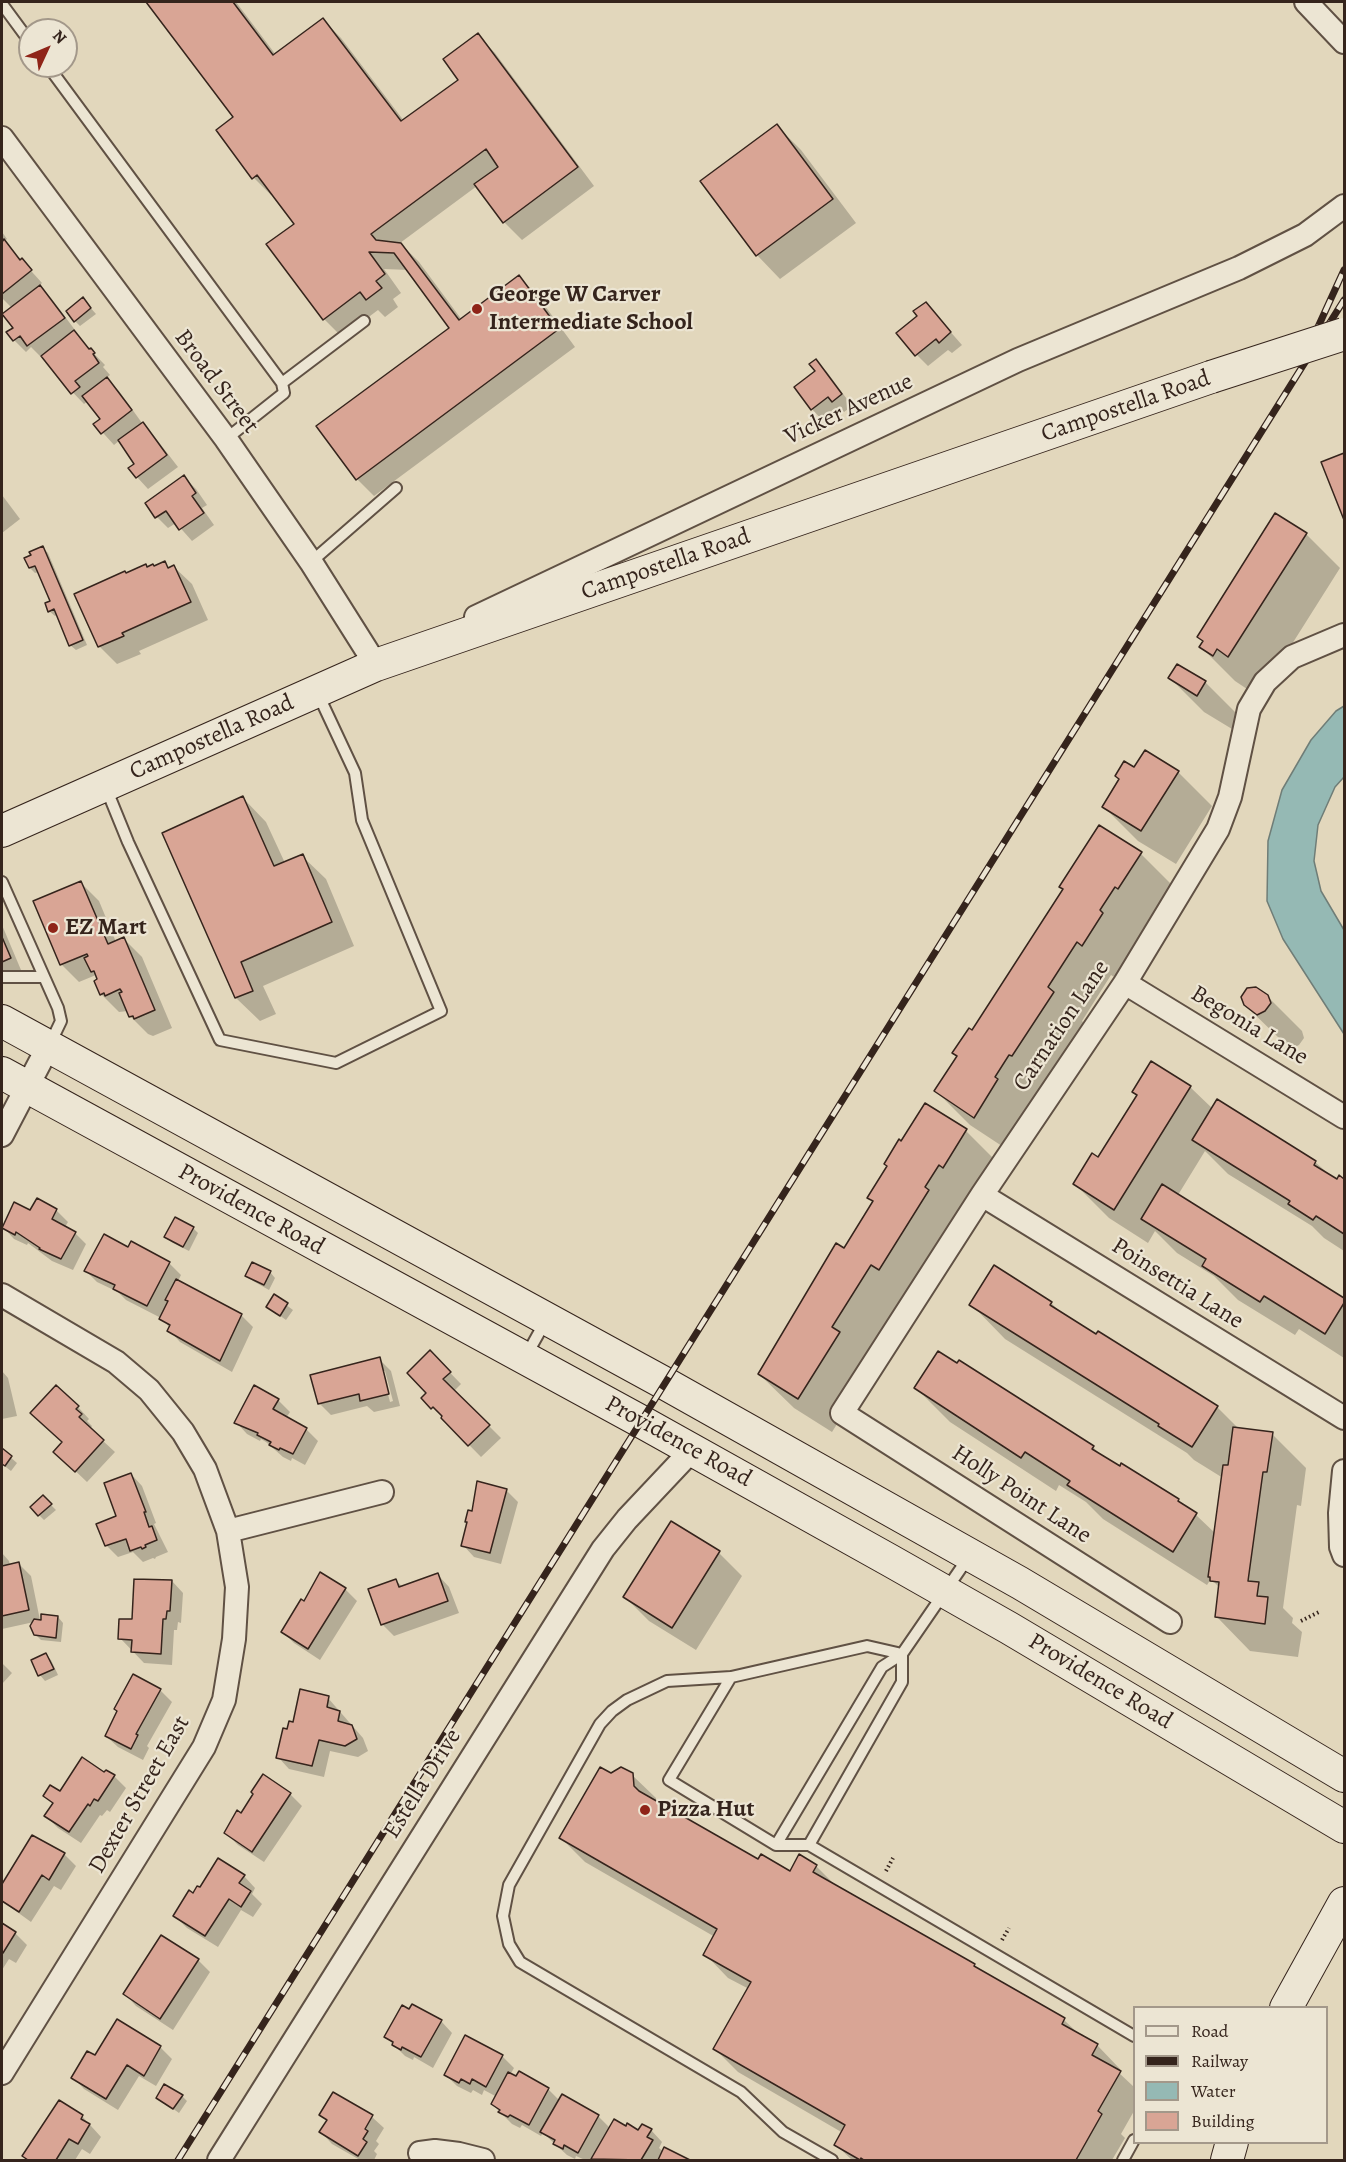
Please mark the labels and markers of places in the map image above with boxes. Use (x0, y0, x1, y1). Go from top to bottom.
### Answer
place label: George W Carver Intermediate School (489, 281, 693, 337)
marker: George W Carver Intermediate School (470, 302, 484, 316)
place label: EZ Mart (65, 914, 147, 942)
marker: EZ Mart (46, 921, 60, 935)
place label: Pizza Hut (657, 1796, 754, 1824)
marker: Pizza Hut (638, 1803, 652, 1817)

